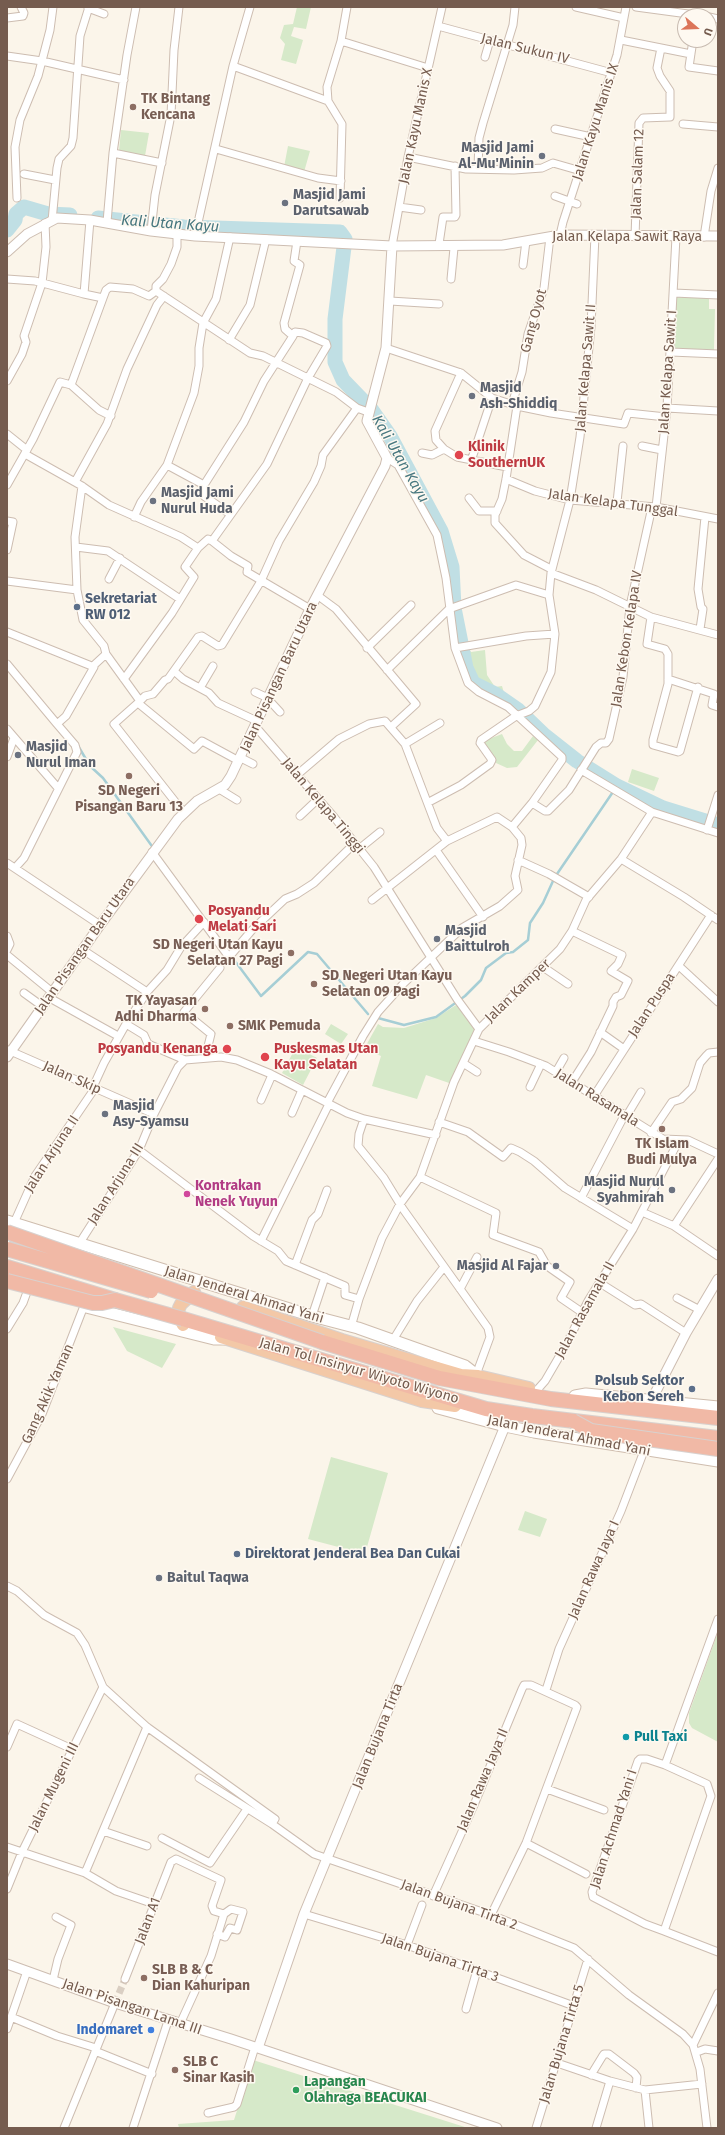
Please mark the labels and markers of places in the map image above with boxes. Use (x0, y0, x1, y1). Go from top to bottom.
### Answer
place label: TK Bintang Kencana (141, 91, 210, 124)
marker: TK Bintang Kencana (128, 102, 138, 112)
place label: Masjid Jami Al-Mu'Minin (459, 140, 534, 172)
marker: Masjid Jami Al-Mu'Minin (537, 151, 547, 161)
place label: Masjid Jami Darutsawab (293, 187, 369, 220)
marker: Masjid Jami Darutsawab (280, 198, 290, 208)
place label: Masjid Ash-Shiddiq (480, 380, 557, 412)
marker: Masjid Ash-Shiddiq (467, 391, 477, 401)
place label: Klinik SouthernUK (468, 439, 545, 472)
marker: Klinik SouthernUK (453, 449, 465, 461)
place label: Masjid Jami Nurul Huda (161, 485, 234, 518)
marker: Masjid Jami Nurul Huda (148, 496, 158, 506)
place label: Sekretariat RW 012 (85, 591, 157, 624)
marker: Sekretariat RW 012 (72, 602, 82, 612)
place label: Masjid Nurul Iman (26, 739, 96, 772)
marker: Masjid Nurul Iman (13, 750, 23, 760)
marker: SD Negeri Pisangan Baru 13 (124, 771, 134, 781)
place label: SD Negeri Pisangan Baru 13 (75, 783, 183, 816)
place label: Posyandu Melati Sari (208, 903, 276, 936)
marker: Posyandu Melati Sari (193, 913, 205, 925)
place label: Masjid Baittulroh (445, 923, 510, 956)
marker: Masjid Baittulroh (432, 934, 442, 944)
place label: SD Negeri Utan Kayu Selatan 27 Pagi (153, 937, 283, 970)
marker: SD Negeri Utan Kayu Selatan 27 Pagi (286, 948, 296, 958)
place label: SD Negeri Utan Kayu Selatan 09 Pagi (322, 968, 452, 1000)
marker: SD Negeri Utan Kayu Selatan 09 Pagi (309, 979, 319, 989)
place label: TK Yayasan Adhi Dharma (115, 993, 197, 1026)
marker: TK Yayasan Adhi Dharma (200, 1004, 210, 1014)
place label: SMK Pemuda (238, 1018, 321, 1034)
marker: SMK Pemuda (225, 1021, 235, 1031)
place label: Posyandu Kenanga (98, 1041, 218, 1057)
place label: Puskesmas Utan Kayu Selatan (274, 1041, 378, 1074)
marker: Posyandu Kenanga (221, 1043, 233, 1055)
marker: Puskesmas Utan Kayu Selatan (259, 1051, 271, 1063)
place label: Masjid Asy-Syamsu (113, 1098, 189, 1130)
marker: Masjid Asy-Syamsu (100, 1109, 110, 1119)
marker: TK Islam Budi Mulya (657, 1124, 667, 1134)
place label: TK Islam Budi Mulya (627, 1136, 697, 1168)
place label: Masjid Nurul Syahmirah (584, 1174, 664, 1206)
place label: Kontrakan Nenek Yuyun (195, 1178, 278, 1210)
marker: Masjid Nurul Syahmirah (667, 1185, 677, 1195)
marker: Kontrakan Nenek Yuyun (182, 1189, 192, 1199)
place label: Masjid Al Fajar (457, 1258, 548, 1274)
marker: Masjid Al Fajar (551, 1261, 561, 1271)
place label: Polsub Sektor Kebon Sereh (595, 1373, 684, 1406)
marker: Polsub Sektor Kebon Sereh (687, 1384, 697, 1394)
place label: Direktorat Jenderal Bea Dan Cukai (245, 1546, 460, 1562)
marker: Direktorat Jenderal Bea Dan Cukai (232, 1549, 242, 1559)
place label: Baitul Taqwa (167, 1570, 249, 1586)
marker: Baitul Taqwa (154, 1573, 164, 1583)
place label: Pull Taxi (634, 1729, 687, 1745)
marker: Pull Taxi (621, 1732, 631, 1742)
place label: SLB B & C Dian Kahuripan (152, 1962, 250, 1994)
marker: SLB B & C Dian Kahuripan (139, 1973, 149, 1983)
place label: Indomaret (76, 2022, 143, 2038)
marker: Indomaret (146, 2025, 156, 2035)
place label: SLB C Sinar Kasih (183, 2054, 255, 2086)
marker: SLB C Sinar Kasih (170, 2065, 180, 2075)
place label: Lapangan Olahraga BEACUKAI (304, 2074, 427, 2106)
marker: Lapangan Olahraga BEACUKAI (291, 2085, 301, 2095)

